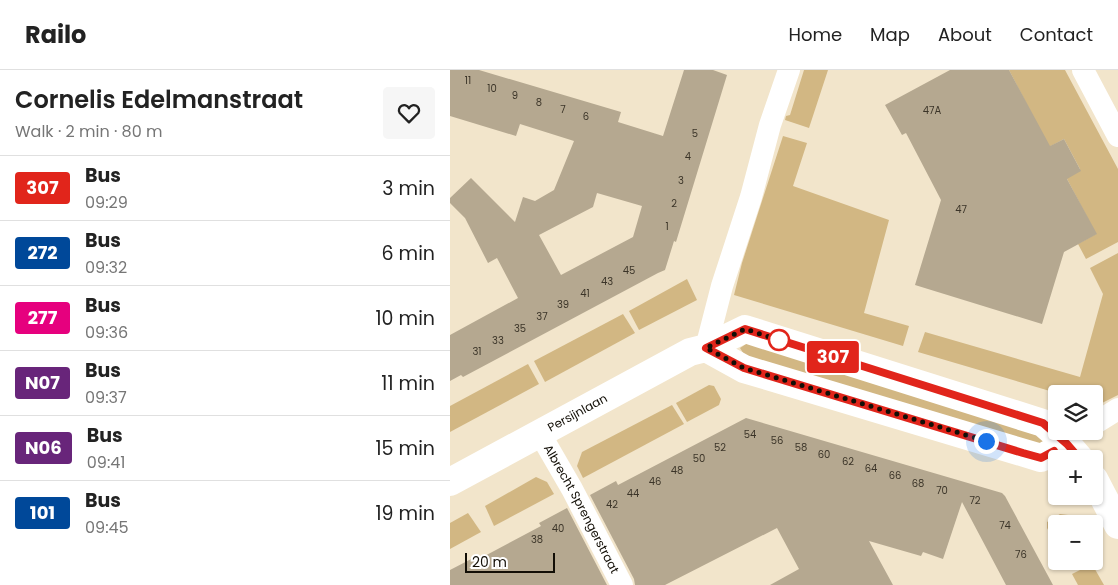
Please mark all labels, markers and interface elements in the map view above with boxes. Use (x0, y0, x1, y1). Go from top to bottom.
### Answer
text: Railo (25, 18, 86, 51)
text: Home (788, 22, 842, 47)
text: Map (870, 22, 910, 47)
text: About (938, 22, 992, 47)
text: Contact (1020, 22, 1093, 47)
house number: 11 (465, 73, 471, 88)
house number: 10 (487, 81, 497, 96)
text: Cornelis Edelmanstraat (15, 83, 303, 116)
button: heart (383, 87, 435, 139)
house number: 9 (512, 88, 518, 103)
house number: 8 (536, 95, 542, 110)
house number: 7 (560, 102, 566, 117)
house number: 47A (923, 103, 942, 118)
house number: 6 (583, 109, 589, 124)
text: Walk · 2 min · 80 m (15, 120, 163, 143)
house number: 5 (692, 126, 698, 141)
house number: 4 (685, 149, 691, 164)
text: Bus (85, 162, 121, 189)
house number: 3 (678, 173, 684, 188)
text: 307 (26, 175, 59, 200)
text: 3 min (382, 175, 435, 202)
text: 09:29 (85, 191, 128, 214)
house number: 2 (671, 196, 677, 211)
house number: 47 (955, 202, 967, 217)
house number: 1 (665, 219, 669, 234)
text: Bus (85, 227, 121, 254)
text: 272 (27, 240, 58, 265)
text: 6 min (381, 240, 435, 267)
text: 09:32 (85, 256, 127, 279)
house number: 45 (623, 263, 635, 278)
house number: 43 (601, 274, 613, 289)
house number: 41 (580, 286, 590, 301)
text: Bus (85, 292, 121, 319)
house number: 39 (557, 297, 569, 312)
text: 277 (28, 305, 57, 330)
text: 10 min (376, 305, 435, 332)
house number: 37 (536, 309, 548, 324)
text: 09:36 (85, 321, 128, 344)
house number: 35 (514, 321, 526, 336)
unlabelled marker (768, 329, 790, 351)
house number: 33 (492, 333, 504, 348)
line badge: 307 (804, 341, 862, 373)
house number: 31 (472, 344, 482, 359)
text: 307 (817, 344, 849, 369)
text: Bus (85, 357, 121, 384)
text: N07 (25, 370, 60, 395)
text: 11 min (381, 370, 435, 397)
map controls (1048, 385, 1103, 570)
button: layers (1048, 385, 1103, 440)
text: 09:37 (85, 386, 127, 409)
street label: Persijnlaan (544, 389, 610, 436)
text: Bus (87, 422, 123, 449)
house number: 54 (744, 427, 756, 442)
your location (974, 429, 999, 454)
house number: 56 (771, 433, 783, 448)
text: N06 (25, 435, 62, 460)
text: 15 min (376, 435, 435, 462)
house number: 52 (714, 440, 726, 455)
house number: 58 (795, 440, 807, 455)
street label: Albrecht Sprengerstraat (540, 441, 624, 576)
house number: 60 (818, 447, 830, 462)
button: + (1048, 450, 1103, 505)
text: 09:41 (87, 451, 125, 474)
house number: 50 (693, 451, 705, 466)
house number: 62 (842, 454, 854, 469)
house number: 64 (865, 461, 877, 476)
house number: 48 (671, 463, 683, 478)
house number: 66 (889, 468, 901, 483)
house number: 46 (649, 474, 661, 489)
house number: 68 (912, 476, 924, 491)
house number: 70 (936, 483, 948, 498)
house number: 44 (627, 486, 639, 501)
text: Bus (85, 487, 121, 514)
house number: 72 (969, 493, 981, 508)
house number: 42 (606, 497, 618, 512)
text: 101 (30, 500, 55, 525)
text: 19 min (375, 500, 435, 527)
button: − (1048, 515, 1103, 570)
text: 09:45 (85, 516, 129, 539)
house number: 74 (999, 518, 1011, 533)
house number: 40 (552, 521, 564, 536)
house number: 38 (531, 532, 543, 547)
house number: 76 (1015, 547, 1027, 562)
scale bar (465, 550, 555, 573)
text: 20 m (472, 552, 507, 572)

